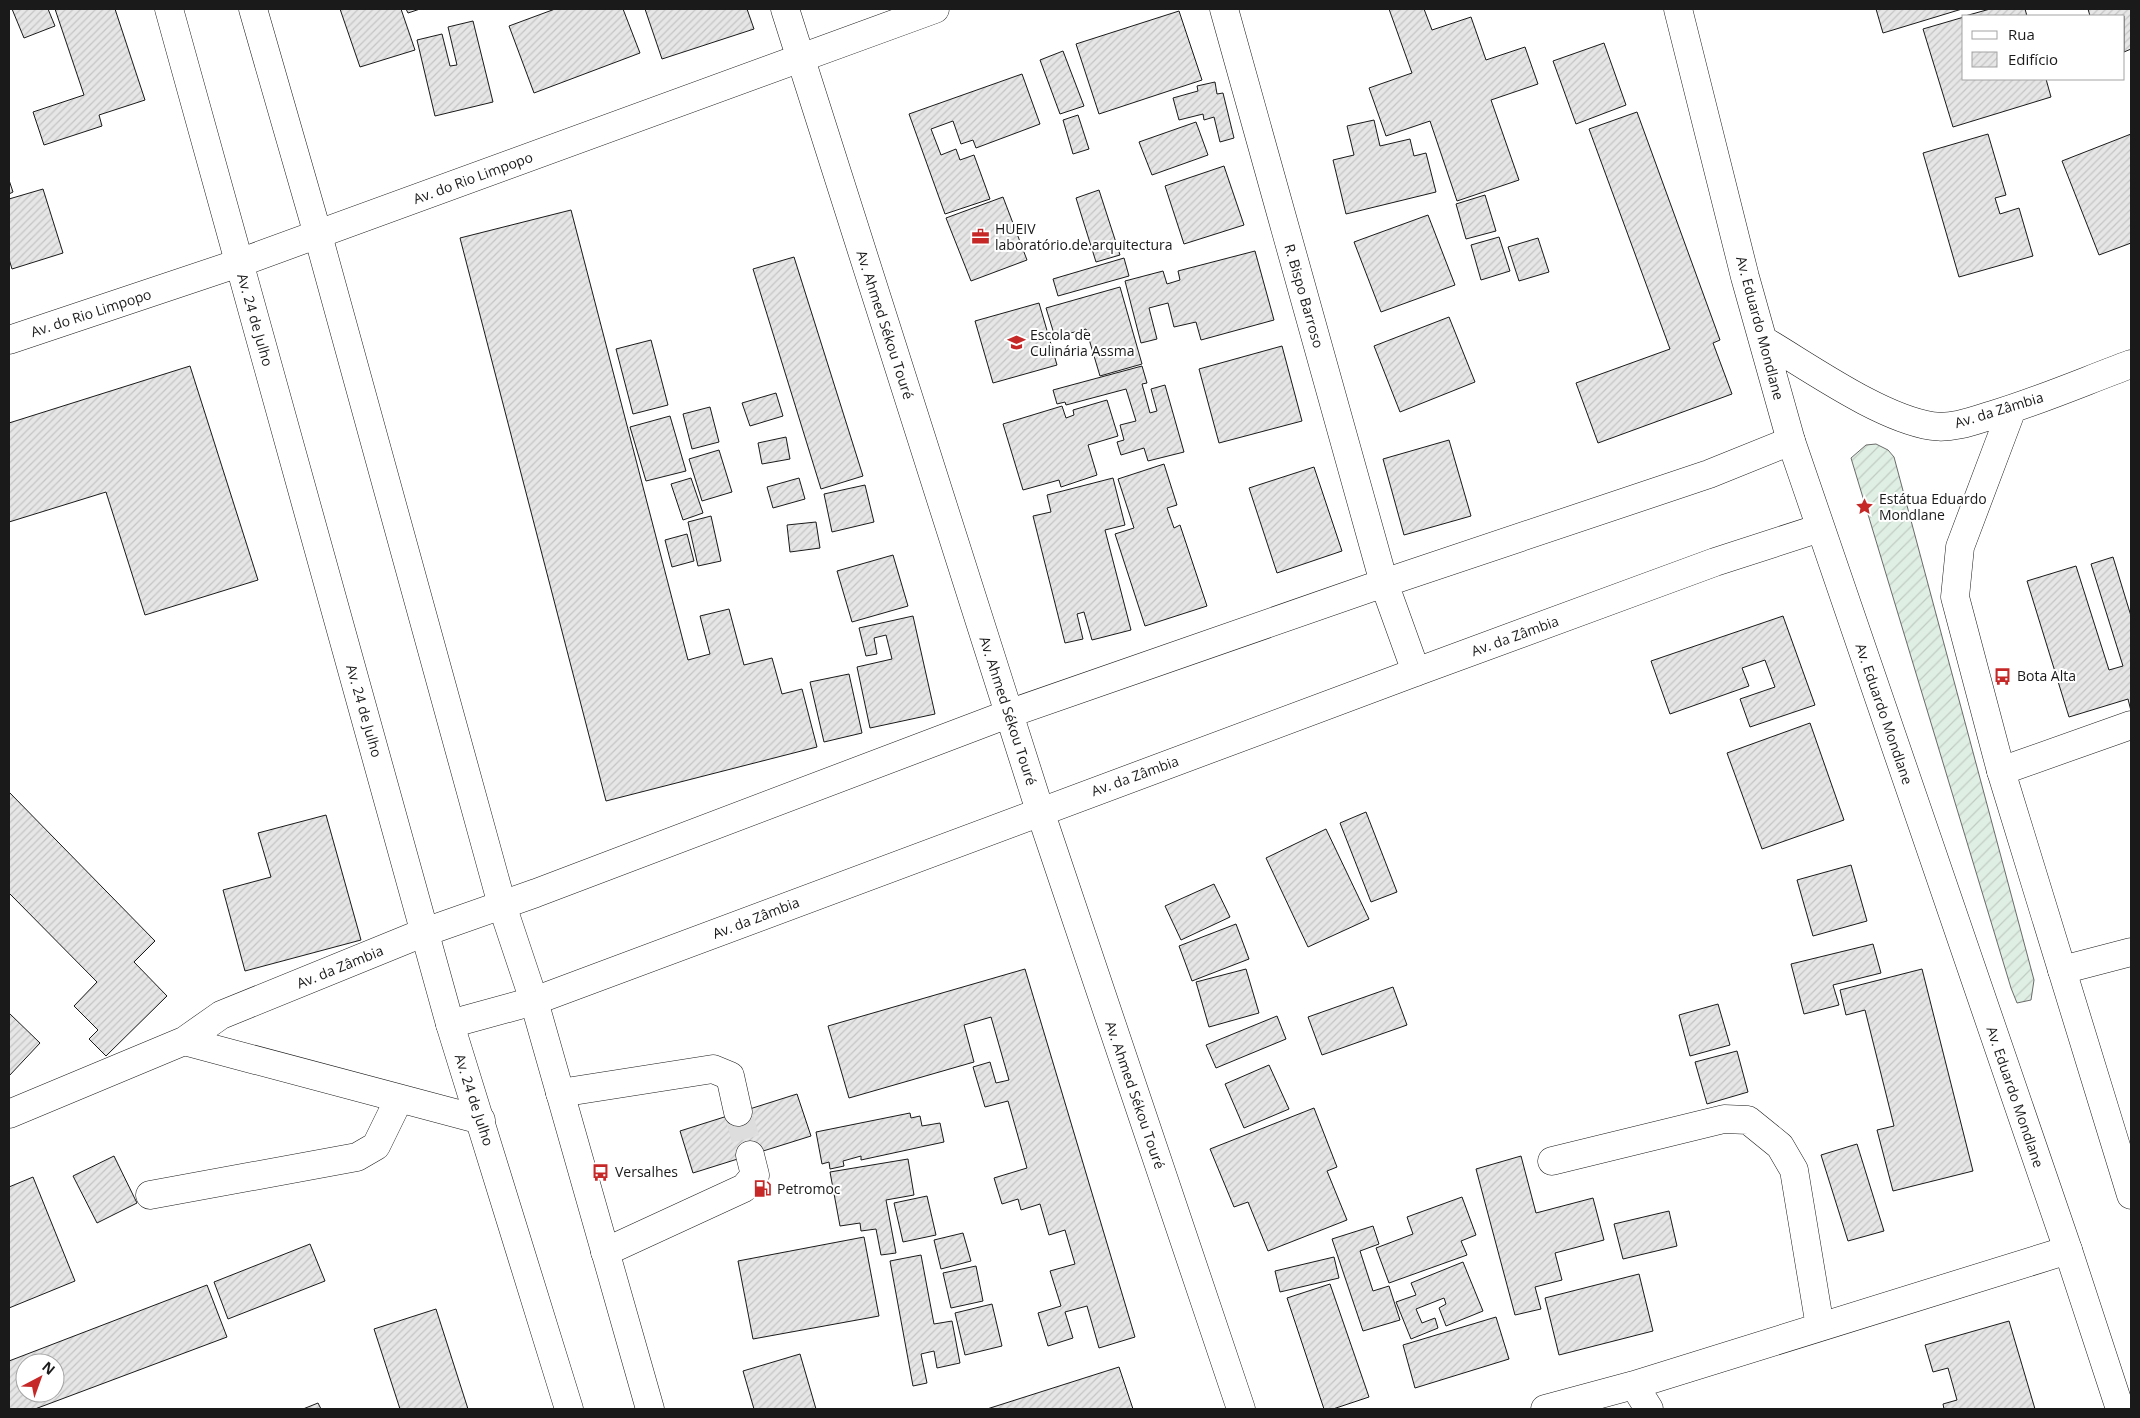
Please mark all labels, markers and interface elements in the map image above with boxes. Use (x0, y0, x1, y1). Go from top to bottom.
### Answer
legend (1962, 15, 2125, 80)
text: Rua (2008, 24, 2035, 44)
text: Edifício (2008, 49, 2058, 69)
street label: Av. do Rio Limpopo (410, 147, 535, 208)
place label: HUEIV laboratório.de.arquitectura (995, 219, 1173, 254)
office icon: HUEIV laboratório.de.arquitectura (971, 227, 991, 247)
street label: R. Bispo Barroso (1281, 242, 1328, 350)
street label: Av. Ahmed Sékou Touré (852, 248, 919, 402)
street label: Av. Eduardo Mondlane (1732, 254, 1789, 402)
street label: Av. 24 de Julho (233, 271, 278, 369)
street label: Av. do Rio Limpopo (28, 284, 154, 341)
place label: Escola de Culinária Assma (1030, 325, 1134, 360)
school or university icon: Escola de Culinária Assma (1006, 333, 1026, 353)
street label: Av. da Zâmbia (1952, 387, 2046, 432)
place label: Estátua Eduardo Mondlane (1879, 489, 1987, 524)
place icon: Estátua Eduardo Mondlane (1855, 497, 1875, 517)
street label: Av. da Zâmbia (1468, 611, 1561, 660)
street label: Av. Ahmed Sékou Touré (975, 634, 1042, 788)
street label: Av. Eduardo Mondlane (1851, 641, 1918, 787)
street label: Av. 24 de Julho (342, 662, 387, 760)
bus stop icon: Bota Alta (1993, 666, 2013, 686)
place label: Bota Alta (2017, 666, 2076, 685)
street label: Av. da Zâmbia (1088, 751, 1181, 800)
street label: Av. da Zâmbia (710, 892, 802, 943)
street label: Av. da Zâmbia (294, 941, 386, 993)
street label: Av. Ahmed Sékou Touré (1101, 1018, 1170, 1172)
street label: Av. Eduardo Mondlane (1982, 1024, 2049, 1170)
street label: Av. 24 de Julho (451, 1051, 498, 1148)
bus stop icon: Versalhes (591, 1162, 611, 1182)
place label: Versalhes (615, 1162, 678, 1181)
fuel station icon: Petromoc (753, 1179, 773, 1199)
place label: Petromoc (777, 1179, 841, 1198)
north arrow (15, 1353, 65, 1403)
text: N (38, 1357, 59, 1379)

